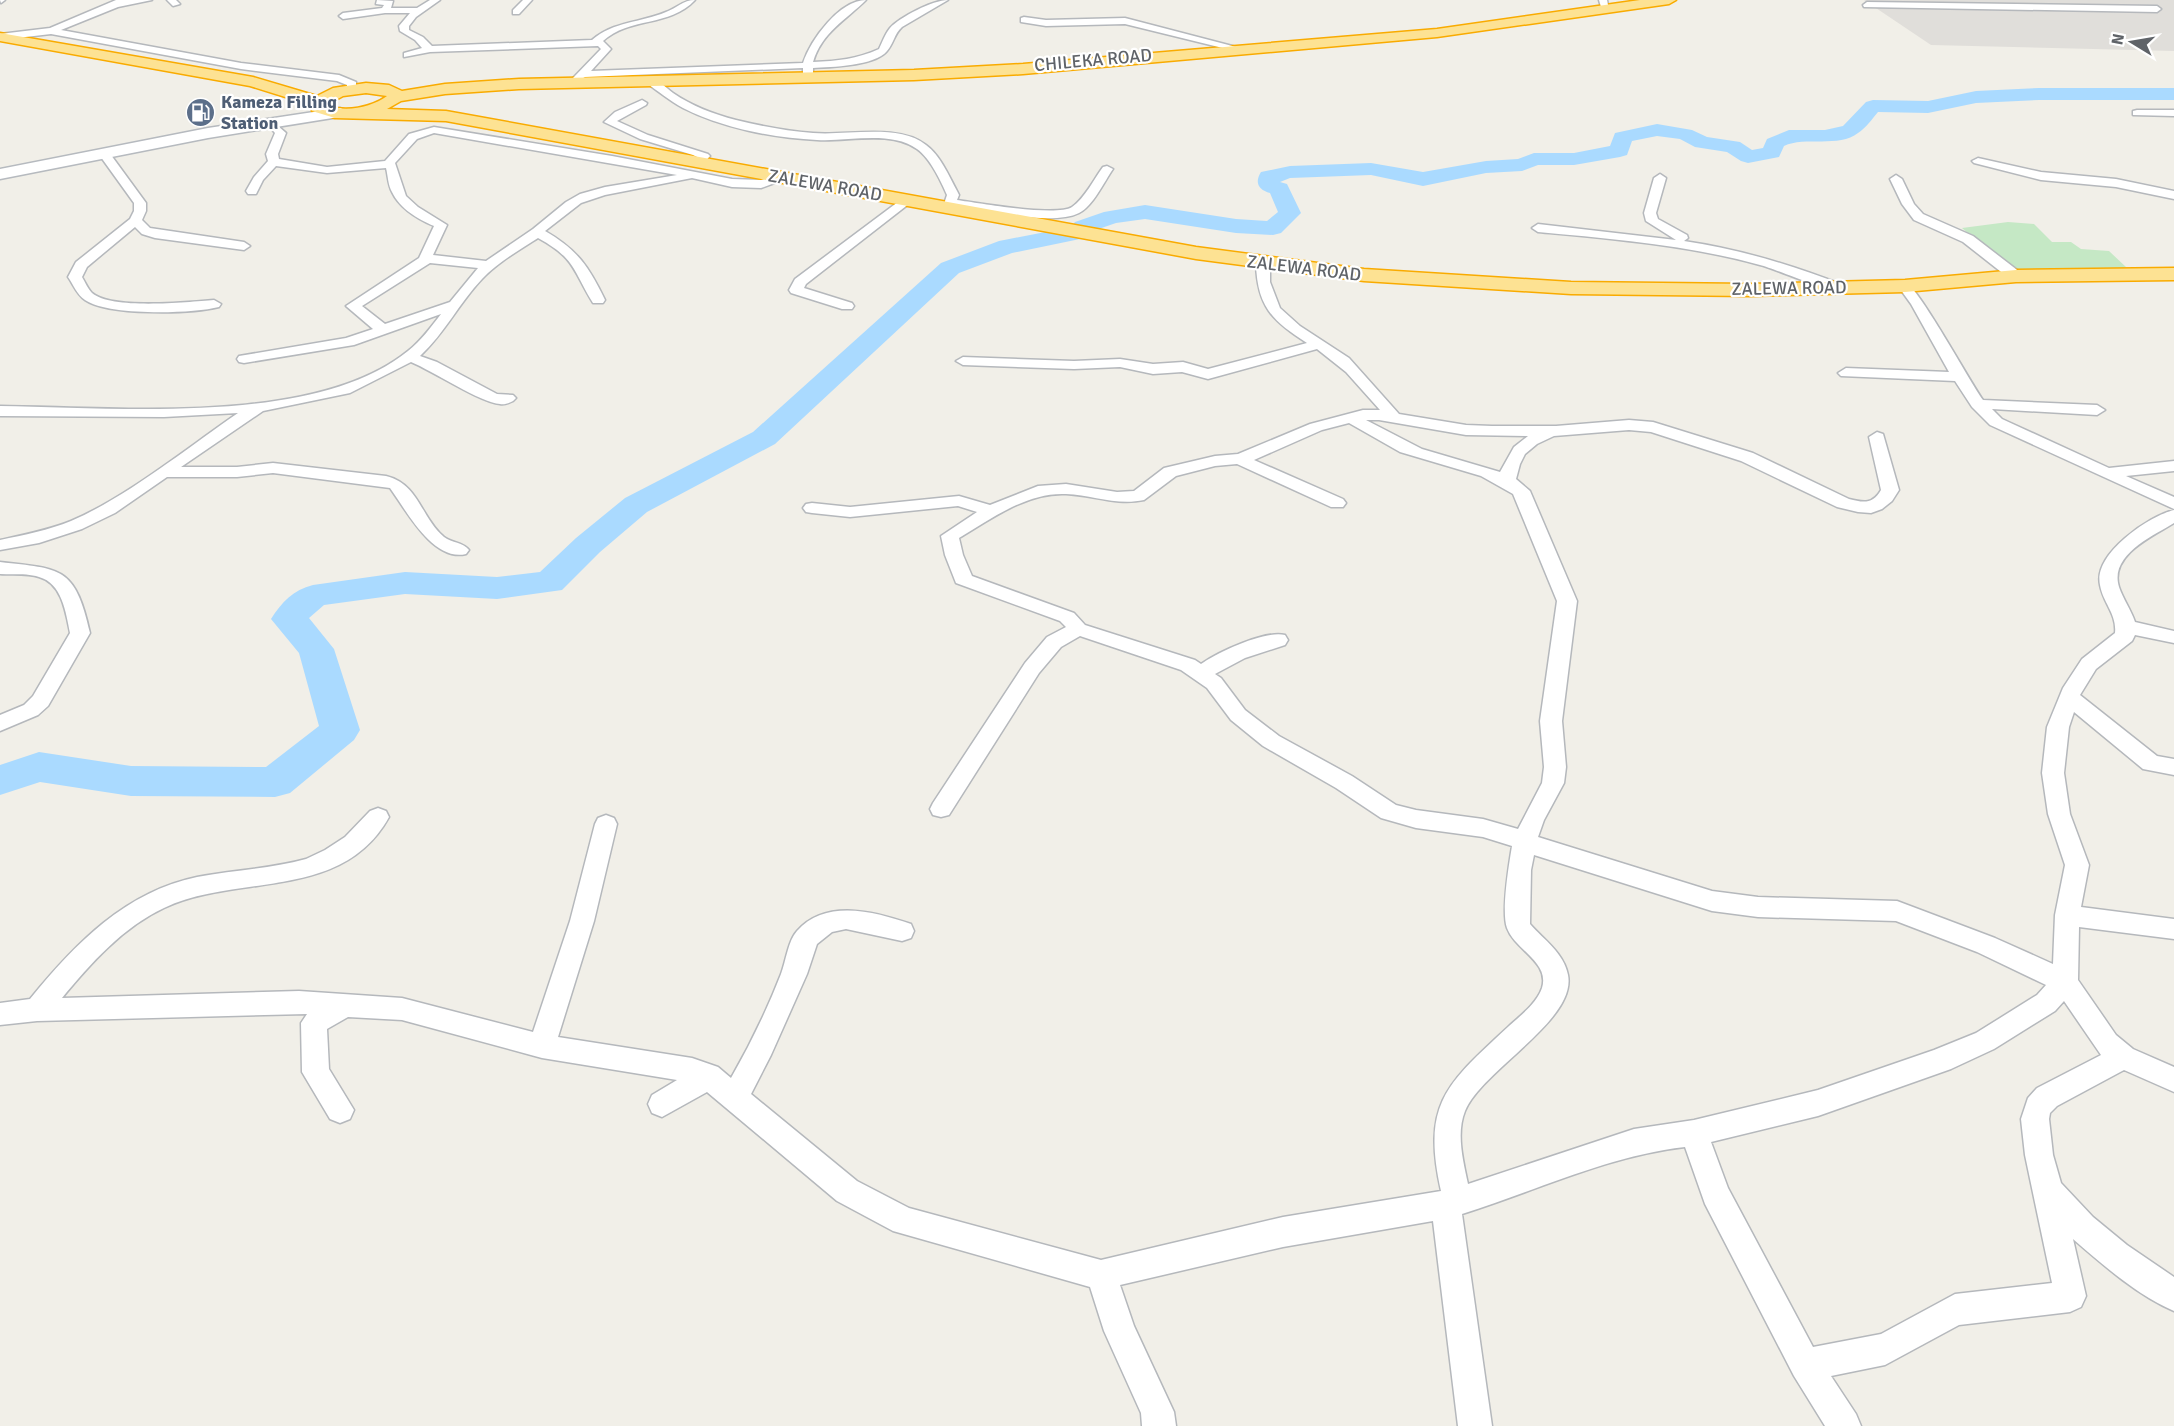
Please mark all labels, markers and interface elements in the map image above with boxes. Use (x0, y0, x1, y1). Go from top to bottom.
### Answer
north arrow (2102, 12, 2162, 72)
text: N (2107, 32, 2129, 47)
street label: CHILEKA ROAD (1033, 44, 1153, 76)
place label: Kameza Filling Station (221, 91, 337, 134)
fuel station icon: Kameza Filling Station (184, 96, 216, 128)
street label: ZALEWA ROAD (766, 164, 884, 206)
street label: ZALEWA ROAD (1246, 250, 1362, 286)
street label: ZALEWA ROAD (1731, 276, 1847, 300)

